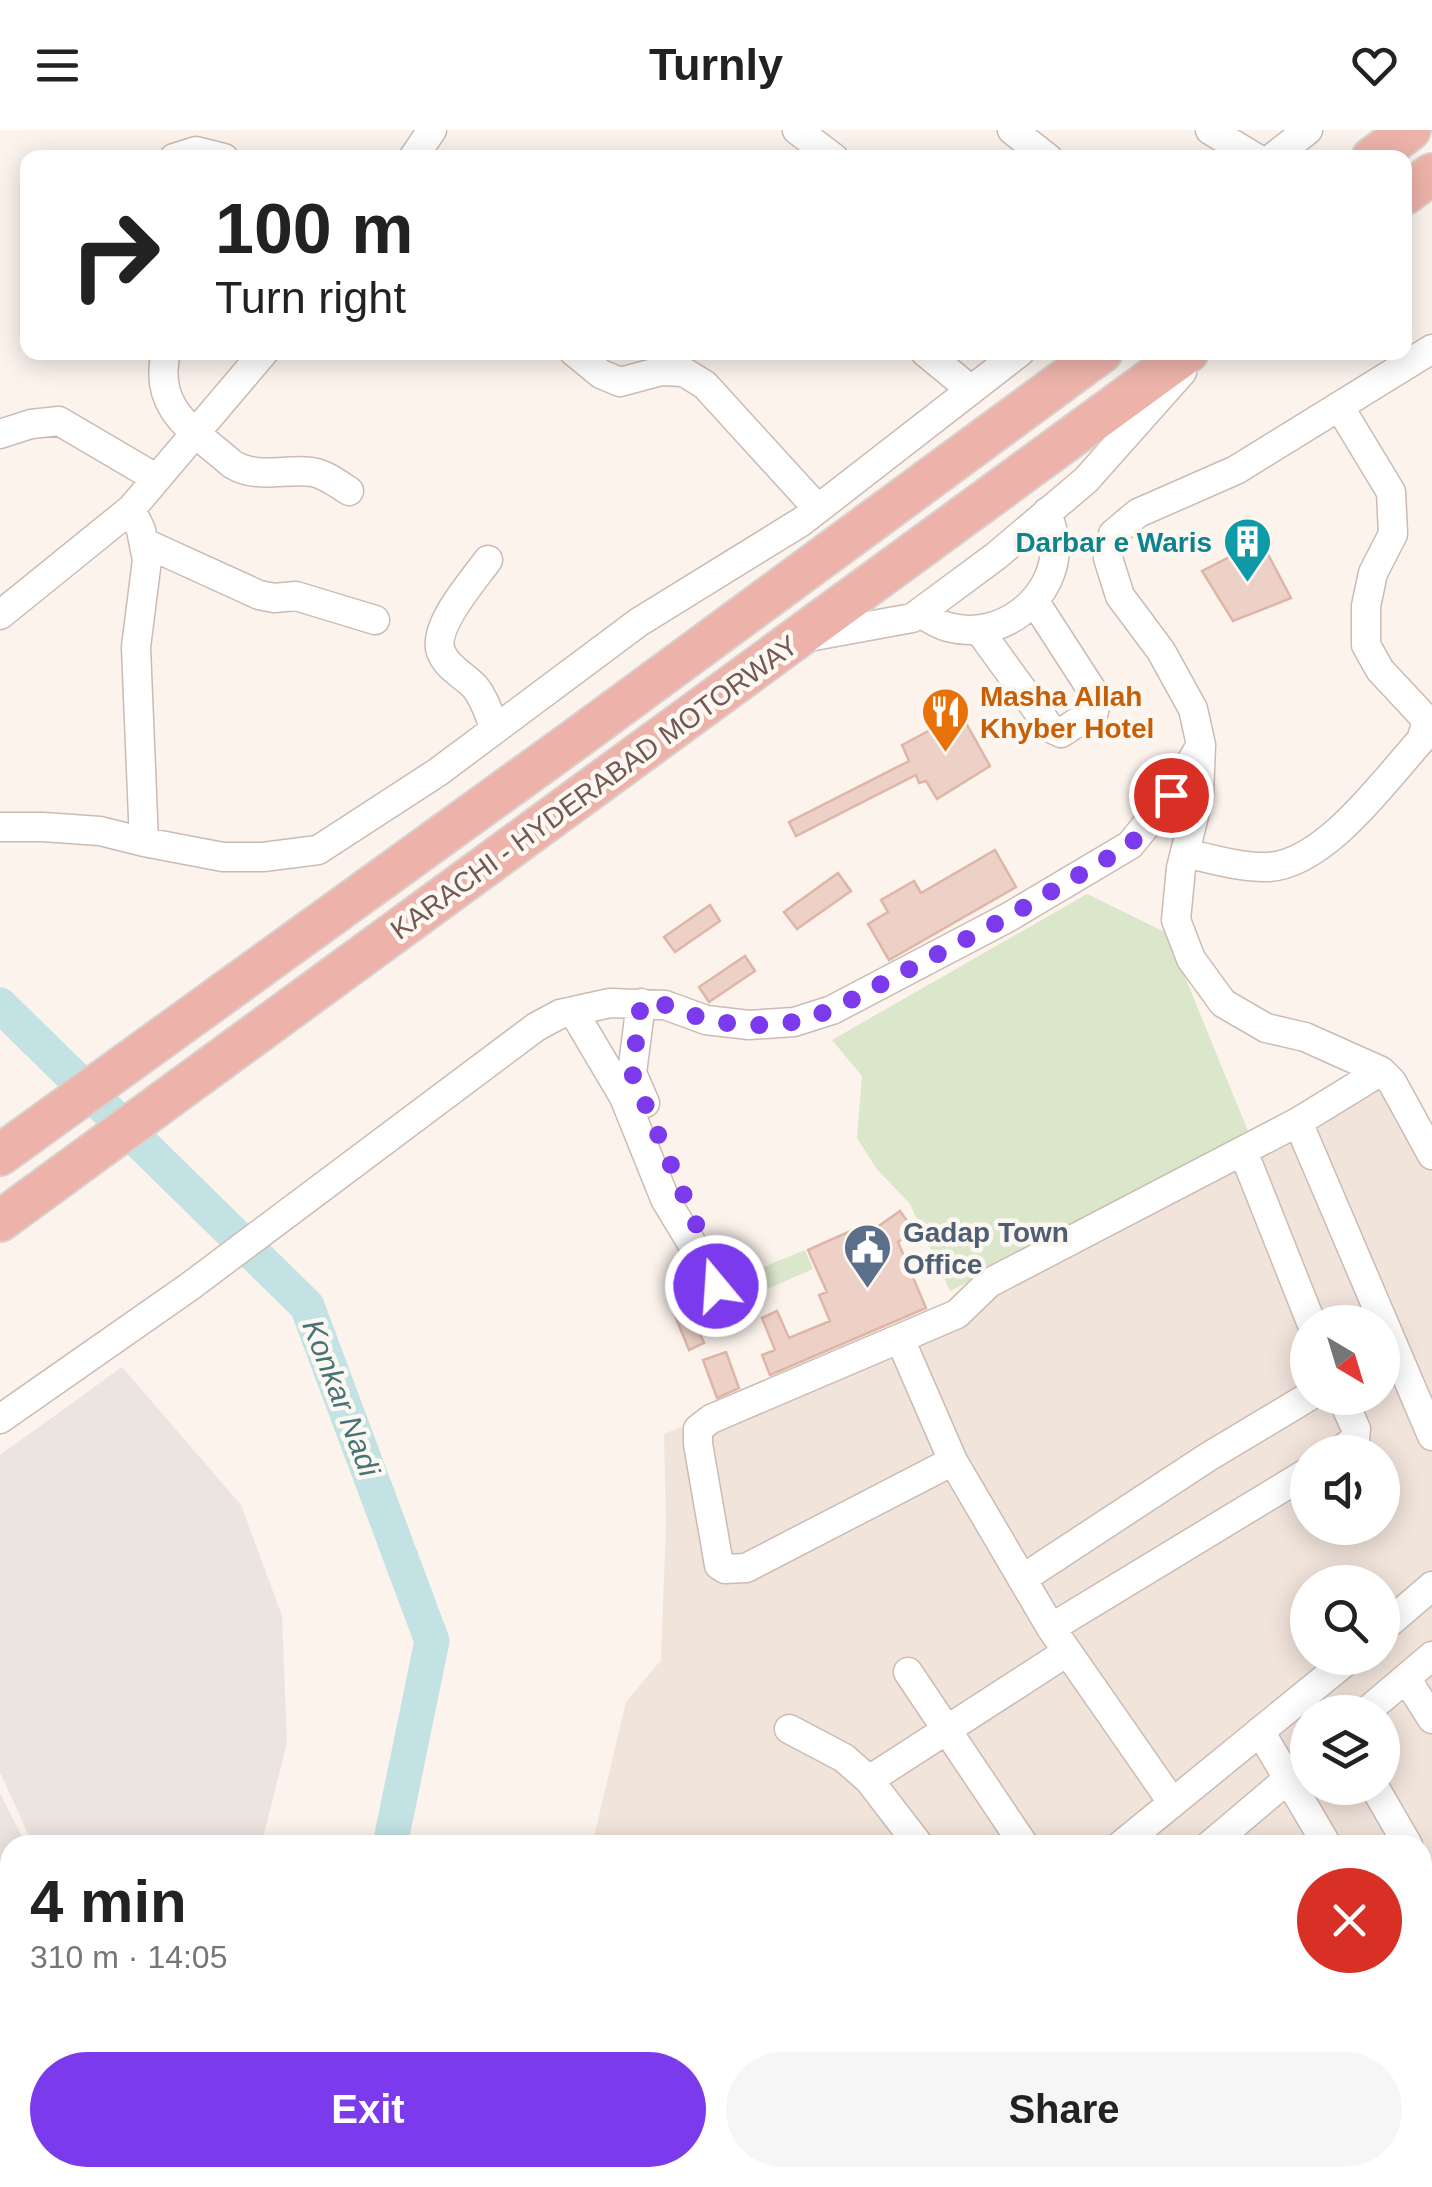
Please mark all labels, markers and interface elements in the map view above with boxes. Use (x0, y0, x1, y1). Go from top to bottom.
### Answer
icon: menu (30, 38, 85, 93)
icon: heart (1347, 38, 1402, 93)
text: Turnly (649, 39, 783, 90)
icon: right (50, 190, 180, 320)
text: 100 m (215, 190, 413, 268)
text: Turn right (215, 272, 406, 323)
building icon: Darbar e Waris (1221, 516, 1273, 584)
place label: Darbar e Waris (1015, 527, 1212, 558)
street label: KARACHI - HYDERABAD MOTORWAY (385, 629, 804, 945)
place label: Masha Allah Khyber Hotel (980, 681, 1154, 744)
restaurant icon: Masha Allah Khyber Hotel (919, 686, 971, 754)
pin (1129, 753, 1214, 838)
icon: arrive (1144, 768, 1199, 823)
place label: Gadap Town Office (903, 1217, 1069, 1280)
public building icon: Gadap Town Office (842, 1222, 894, 1290)
position arrow (664, 1234, 768, 1338)
north arrow (1290, 1305, 1400, 1415)
map controls (1290, 1305, 1400, 1805)
water label: Konkar Nadi (296, 1315, 387, 1482)
button: sound (1290, 1435, 1400, 1545)
button: search (1290, 1565, 1400, 1675)
button: layers (1290, 1695, 1400, 1805)
text: 4 min (30, 1868, 187, 1935)
button: close (1297, 1868, 1402, 1973)
text: 310 m · 14:05 (30, 1939, 227, 1975)
button: Exit (30, 2052, 706, 2167)
button: Share (726, 2052, 1402, 2167)

